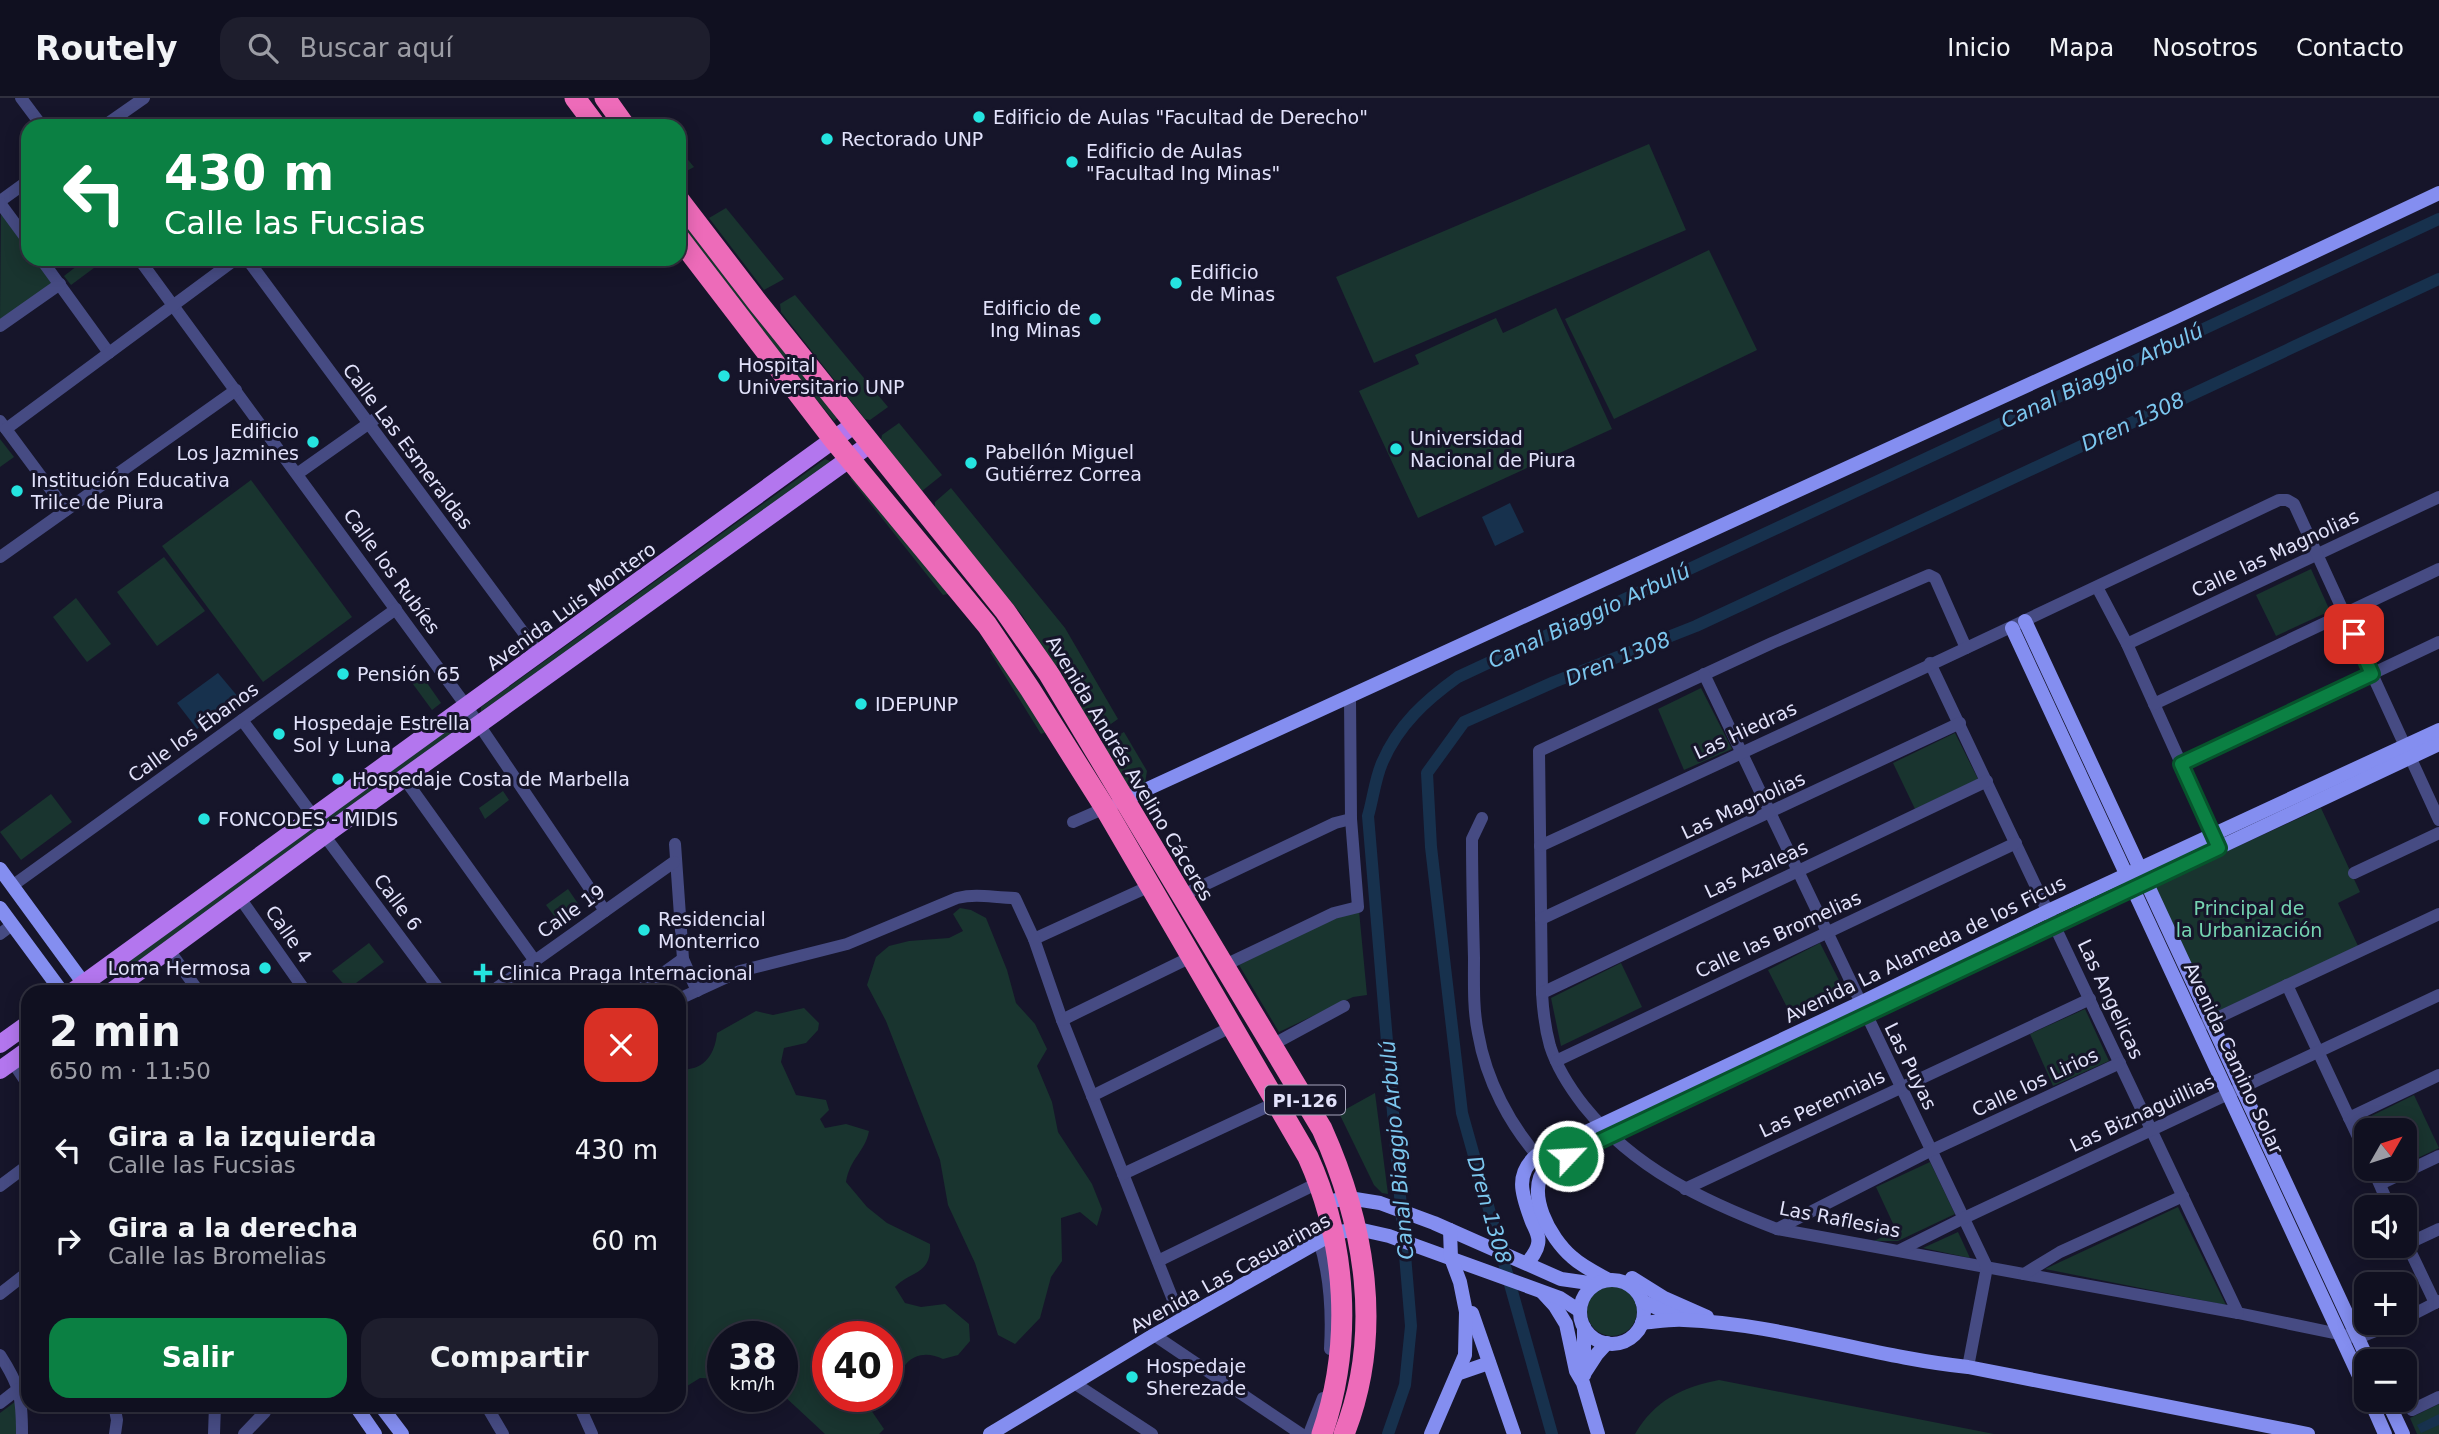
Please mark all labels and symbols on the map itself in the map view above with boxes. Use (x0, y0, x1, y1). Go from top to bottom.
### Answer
place label: Edificio de Aulas "Facultad de Derecho" (993, 106, 1368, 128)
marker: Edificio de Aulas "Facultad de Derecho" (971, 109, 987, 125)
place label: Rectorado UNP (841, 128, 983, 150)
marker: Rectorado UNP (819, 131, 835, 147)
place label: Edificio de Aulas "Facultad Ing Minas" (1086, 140, 1280, 184)
marker: Edificio de Aulas "Facultad Ing Minas" (1064, 154, 1080, 170)
place label: Edificio de Minas (1190, 261, 1275, 305)
marker: Edificio de Minas (1168, 275, 1184, 291)
place label: Edificio de Ing Minas (983, 297, 1081, 341)
marker: Edificio de Ing Minas (1087, 311, 1103, 327)
water label: Canal Biaggio Arbulú (1997, 319, 2207, 433)
place label: Hospital Universitario UNP (738, 354, 905, 398)
street label: Calle Las Esmeraldas (338, 359, 478, 533)
marker: Hospital Universitario UNP (716, 368, 732, 384)
water label: Dren 1308 (2078, 388, 2188, 456)
place label: Edificio Los Jazmines (177, 420, 299, 464)
place label: Universidad Nacional de Piura (1410, 427, 1576, 471)
marker: Edificio Los Jazmines (305, 434, 321, 450)
place label: Pabellón Miguel Gutiérrez Correa (985, 441, 1142, 485)
marker: Universidad Nacional de Piura (1388, 441, 1404, 457)
marker: Pabellón Miguel Gutiérrez Correa (963, 455, 979, 471)
place label: Institución Educativa Trilce de Piura (30, 469, 230, 513)
marker: Institución Educativa Trilce de Piura (9, 483, 25, 499)
street label: Calle los Rubíes (339, 504, 445, 638)
street label: Calle las Magnolias (2188, 505, 2362, 601)
street label: Avenida Luis Montero (482, 537, 660, 675)
water label: Canal Biaggio Arbulú (1484, 559, 1694, 673)
pin (2324, 604, 2384, 664)
water label: Dren 1308 (1562, 627, 1674, 691)
street label: Avenida Andrés Avelino Cáceres (1042, 632, 1218, 904)
place label: Pensión 65 (357, 663, 461, 685)
marker: Pensión 65 (335, 666, 351, 682)
street label: Calle los Ébanos (124, 677, 262, 787)
place label: IDEPUNP (875, 693, 958, 715)
marker: IDEPUNP (853, 696, 869, 712)
street label: Las Hiedras (1690, 697, 1800, 763)
place label: Hospedaje Estrella Sol y Luna (293, 712, 470, 756)
marker: Hospedaje Estrella Sol y Luna (271, 726, 287, 742)
street label: Las Magnolias (1678, 767, 1808, 843)
place label: Hospedaje Costa de Marbella (352, 768, 630, 790)
marker: Hospedaje Costa de Marbella (330, 771, 346, 787)
place label: FONCODES - MIDIS (218, 808, 398, 830)
marker: FONCODES - MIDIS (196, 811, 212, 827)
street label: Las Azaleas (1701, 836, 1811, 902)
street label: Calle 6 (370, 869, 426, 935)
street label: Avenida La Alameda de los Ficus (1781, 871, 2069, 1027)
street label: Calle 19 (533, 880, 609, 942)
street label: Calle las Bromelias (1692, 886, 1864, 982)
park label: Principal de la Urbanización (2176, 897, 2322, 941)
street label: Calle 4 (261, 901, 317, 967)
place label: Residencial Monterrico (658, 908, 766, 952)
marker: Residencial Monterrico (636, 922, 652, 938)
street label: Las Angelicas (2074, 936, 2148, 1062)
place label: Loma Hermosa (108, 957, 251, 979)
street label: Avenida Camino Solar (2180, 959, 2288, 1157)
marker: Loma Hermosa (257, 960, 273, 976)
place label: Clinica Praga Internacional (499, 962, 753, 984)
marker: Clinica Praga Internacional (473, 963, 493, 983)
street label: Las Puyas (1880, 1019, 1942, 1113)
water label: Canal Biaggio Arbulú (1375, 1039, 1419, 1261)
street label: Calle los Lirios (1968, 1043, 2102, 1121)
street label: Las Perennials (1756, 1064, 1888, 1142)
street label: Las Biznaguillias (2066, 1070, 2218, 1156)
road number: PI-126 (1265, 1085, 1345, 1114)
north arrow (2354, 1118, 2417, 1181)
position arrow (1531, 1119, 1605, 1193)
water label: Dren 1308 (1462, 1153, 1516, 1267)
street label: Las Raflesias (1778, 1196, 1902, 1242)
street label: Avenida Las Casuarinas (1126, 1209, 1334, 1337)
speed limit sign: 40 (812, 1321, 903, 1412)
place label: Hospedaje Sherezade (1146, 1355, 1246, 1399)
marker: Hospedaje Sherezade (1124, 1369, 1140, 1385)

